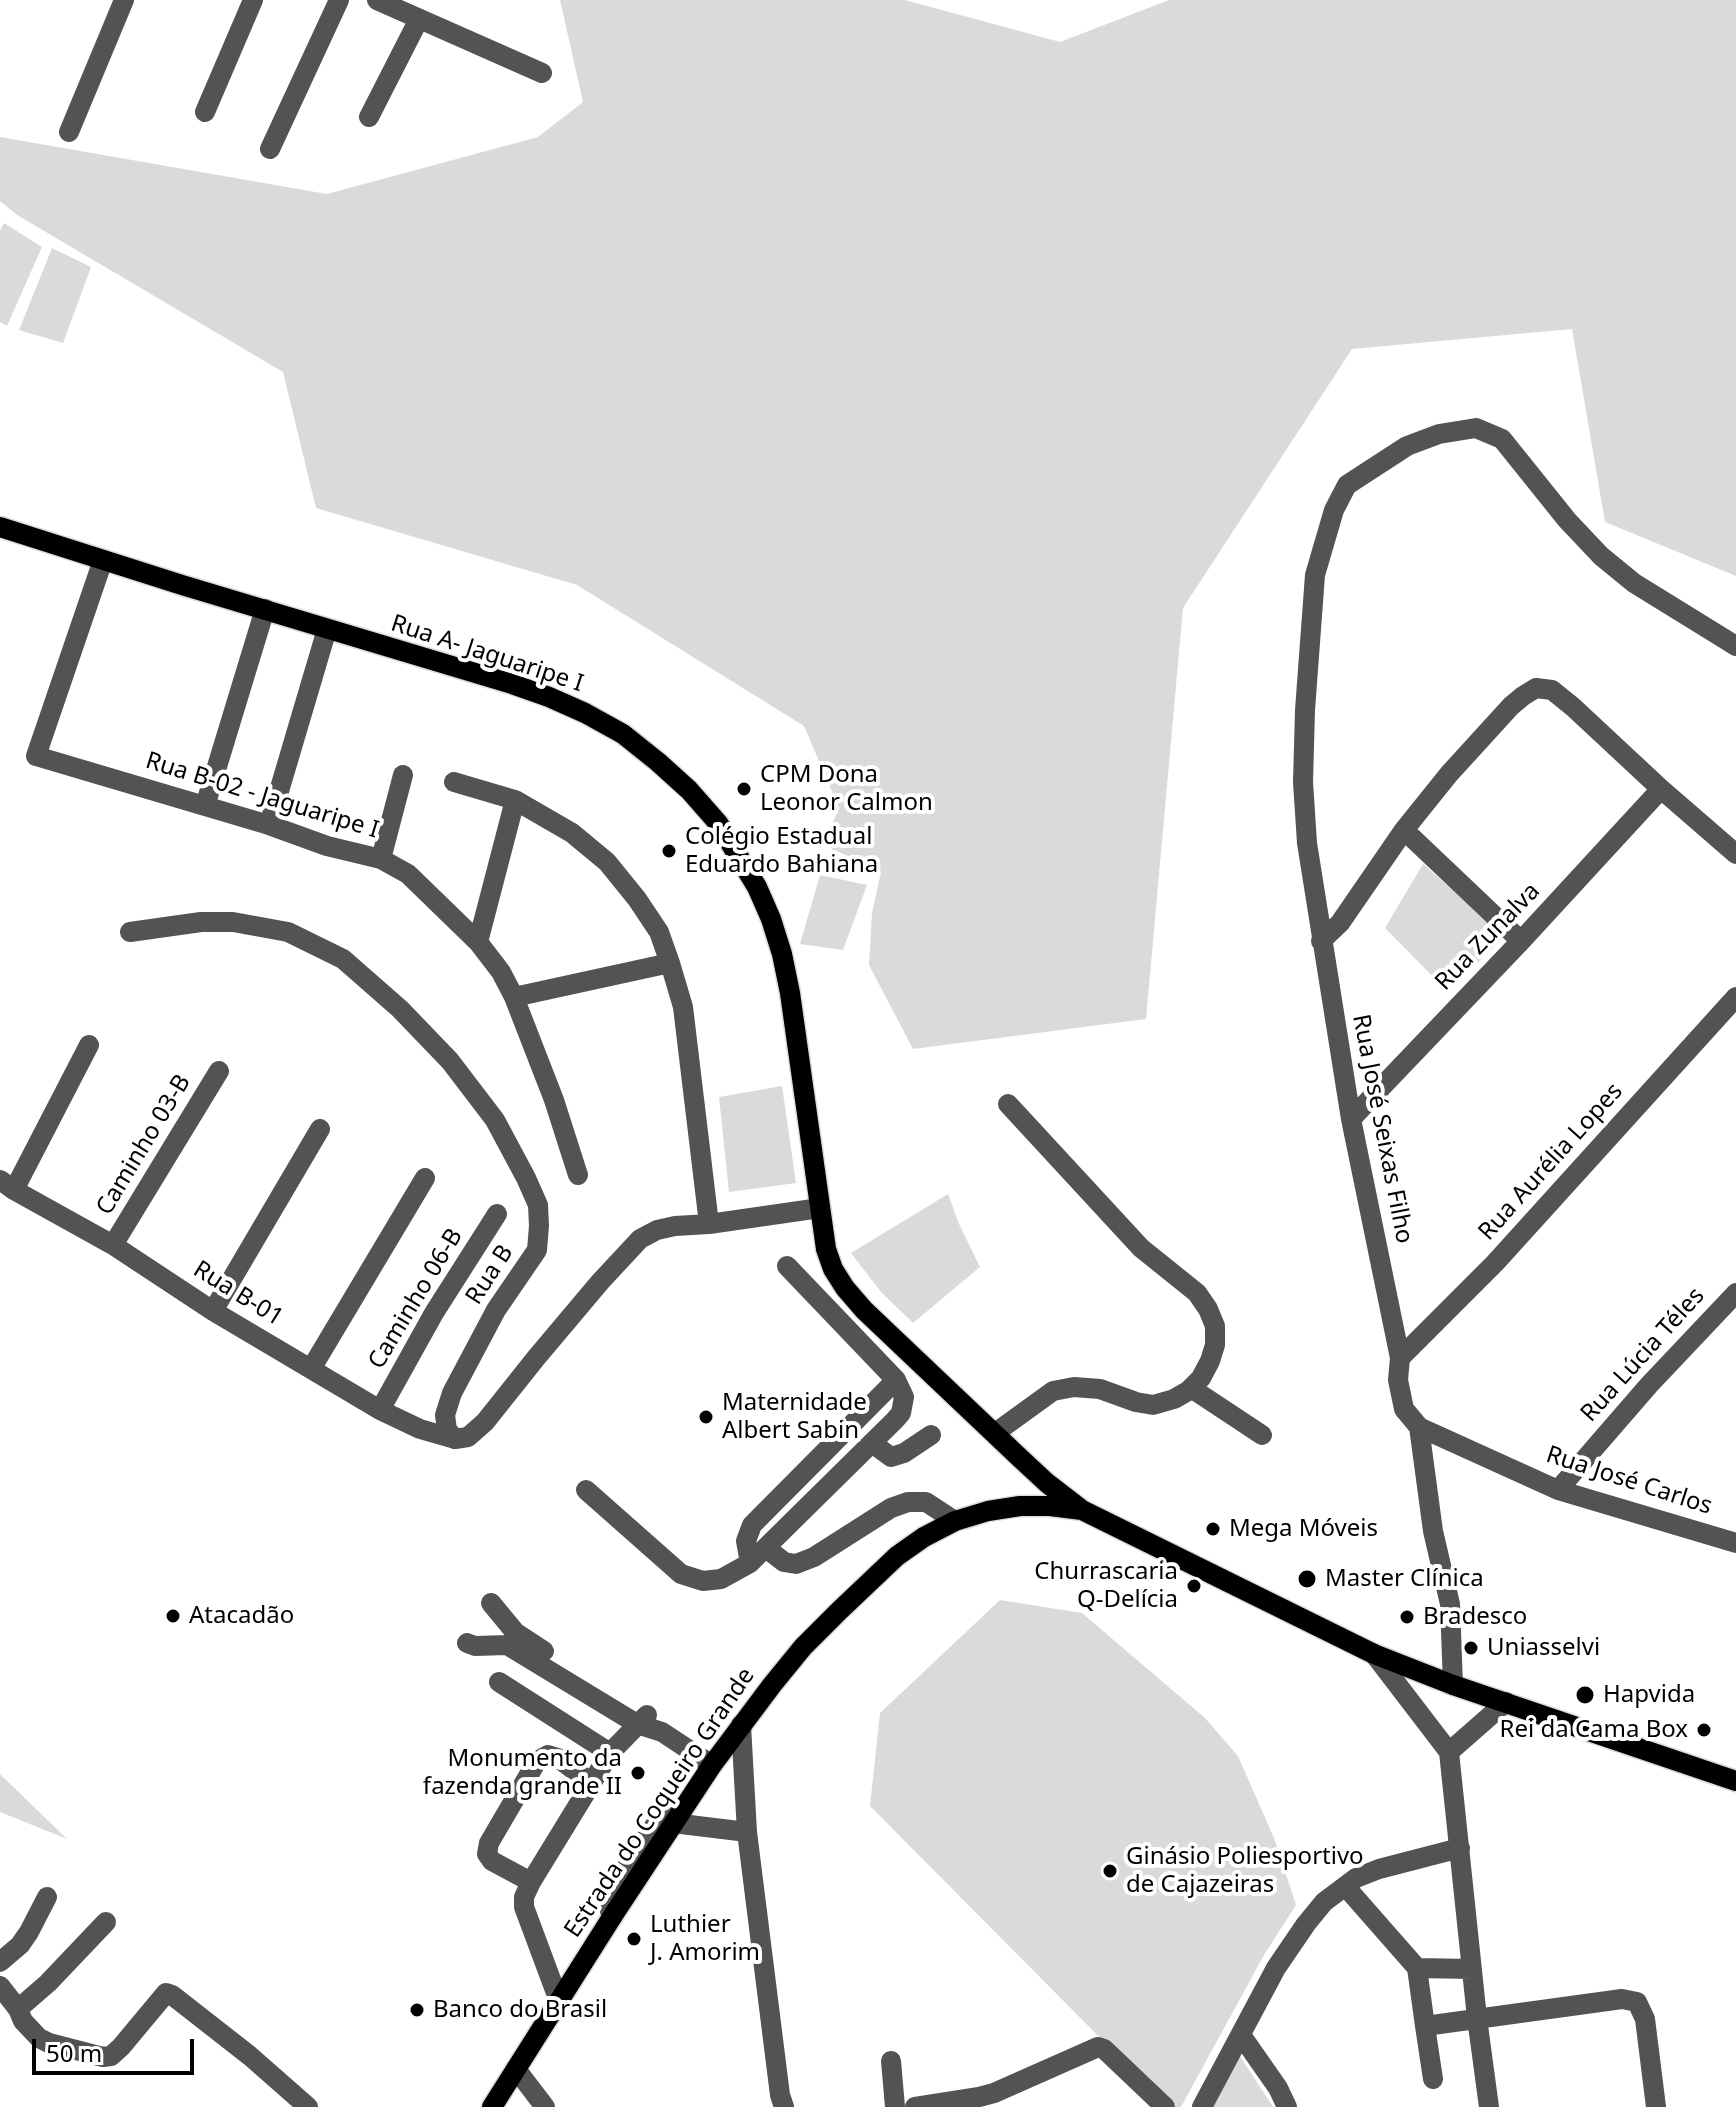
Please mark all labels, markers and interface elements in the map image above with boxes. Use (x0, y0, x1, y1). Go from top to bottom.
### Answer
street label: Rua A- Jaguaripe I (387, 609, 587, 699)
street label: Rua B-02 - Jaguaripe I (142, 747, 382, 845)
place label: CPM Dona Leonor Calmon (760, 761, 933, 817)
marker: CPM Dona Leonor Calmon (735, 780, 753, 798)
place label: Colégio Estadual Eduardo Bahiana (685, 823, 878, 879)
marker: Colégio Estadual Eduardo Bahiana (660, 842, 678, 860)
street label: Rua Zunalva (1430, 877, 1546, 997)
street label: Rua José Seixas Filho (1346, 1012, 1418, 1246)
street label: Caminho 03-B (91, 1070, 197, 1220)
street label: Rua Aurélia Lopes (1473, 1077, 1629, 1247)
street label: Caminho 06-B (363, 1224, 469, 1374)
street label: Rua B (460, 1240, 520, 1310)
street label: Rua B-01 (188, 1255, 288, 1333)
street label: Rua Lúcia Téles (1575, 1282, 1711, 1428)
place label: Maternidade Albert Sabin (722, 1389, 867, 1445)
marker: Maternidade Albert Sabin (697, 1408, 715, 1426)
street label: Rua José Carlos (1542, 1441, 1716, 1521)
place label: Mega Móveis (1229, 1515, 1378, 1543)
marker: Mega Móveis (1204, 1520, 1222, 1538)
place label: Churrascaria Q-Delícia (1034, 1558, 1178, 1614)
place label: Master Clínica (1325, 1565, 1484, 1593)
marker: Master Clínica (1296, 1568, 1318, 1590)
marker: Churrascaria Q-Delícia (1185, 1577, 1203, 1595)
place label: Atacadão (189, 1602, 294, 1630)
place label: Bradesco (1423, 1603, 1527, 1631)
marker: Atacadão (164, 1607, 182, 1625)
marker: Bradesco (1398, 1608, 1416, 1626)
place label: Uniasselvi (1487, 1634, 1600, 1662)
marker: Uniasselvi (1462, 1639, 1480, 1657)
street label: Estrada do Coqueiro Grande (559, 1663, 761, 1943)
place label: Hapvida (1603, 1681, 1695, 1709)
marker: Hapvida (1574, 1684, 1596, 1706)
place label: Rei da Cama Box (1500, 1716, 1688, 1744)
marker: Rei da Cama Box (1695, 1721, 1713, 1739)
place label: Monumento da fazenda grande II (423, 1745, 622, 1801)
marker: Monumento da fazenda grande II (629, 1764, 647, 1782)
place label: Ginásio Poliesportivo de Cajazeiras (1126, 1843, 1364, 1899)
marker: Ginásio Poliesportivo de Cajazeiras (1101, 1862, 1119, 1880)
place label: Luthier J. Amorim (650, 1911, 760, 1967)
marker: Luthier J. Amorim (625, 1930, 643, 1948)
place label: Banco do Brasil (433, 1996, 607, 2024)
marker: Banco do Brasil (408, 2001, 426, 2019)
scale bar (36, 2023, 198, 2073)
text: 50 m (46, 2036, 102, 2069)

